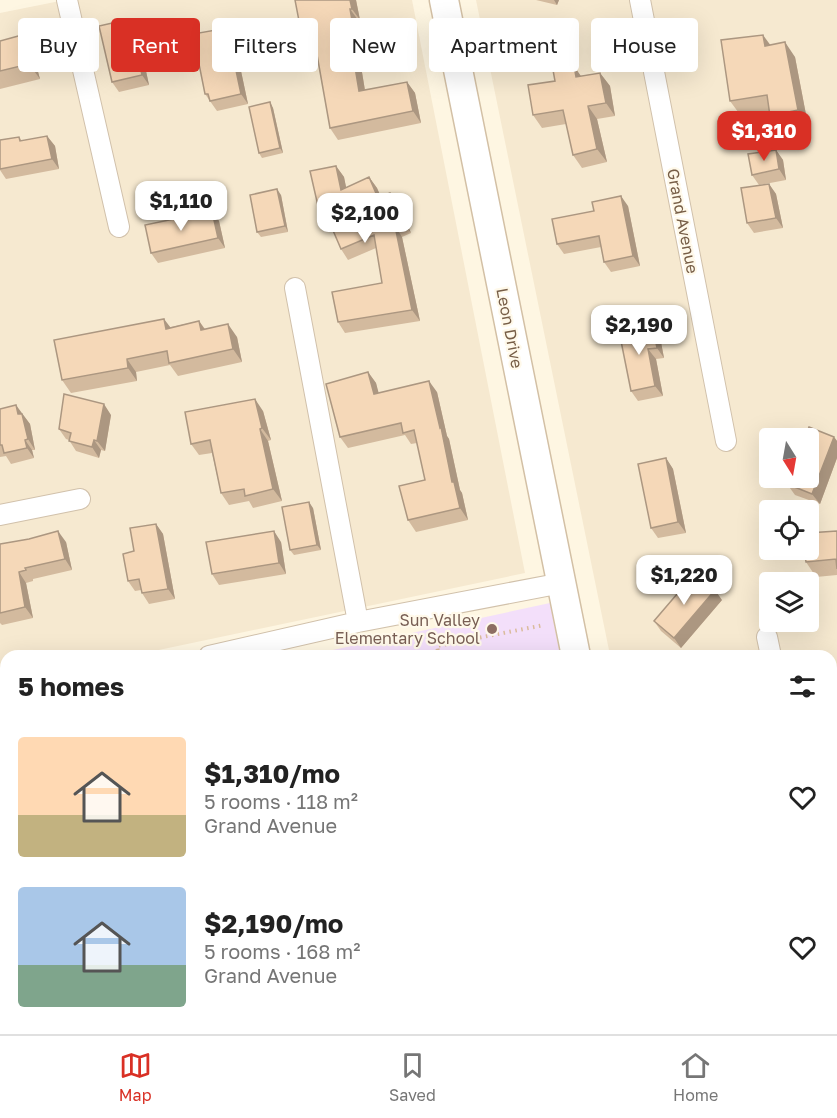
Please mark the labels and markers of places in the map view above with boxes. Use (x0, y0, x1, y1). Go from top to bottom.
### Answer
pin: $1,310 (715, 111, 813, 162)
pin: $1,110 (132, 181, 230, 232)
pin: $2,100 (316, 193, 414, 244)
pin: $2,190 (590, 305, 688, 356)
pin: $1,220 (635, 555, 733, 606)
place label: Sun Valley Elementary School (335, 610, 480, 648)
marker: Sun Valley Elementary School (485, 622, 499, 636)

